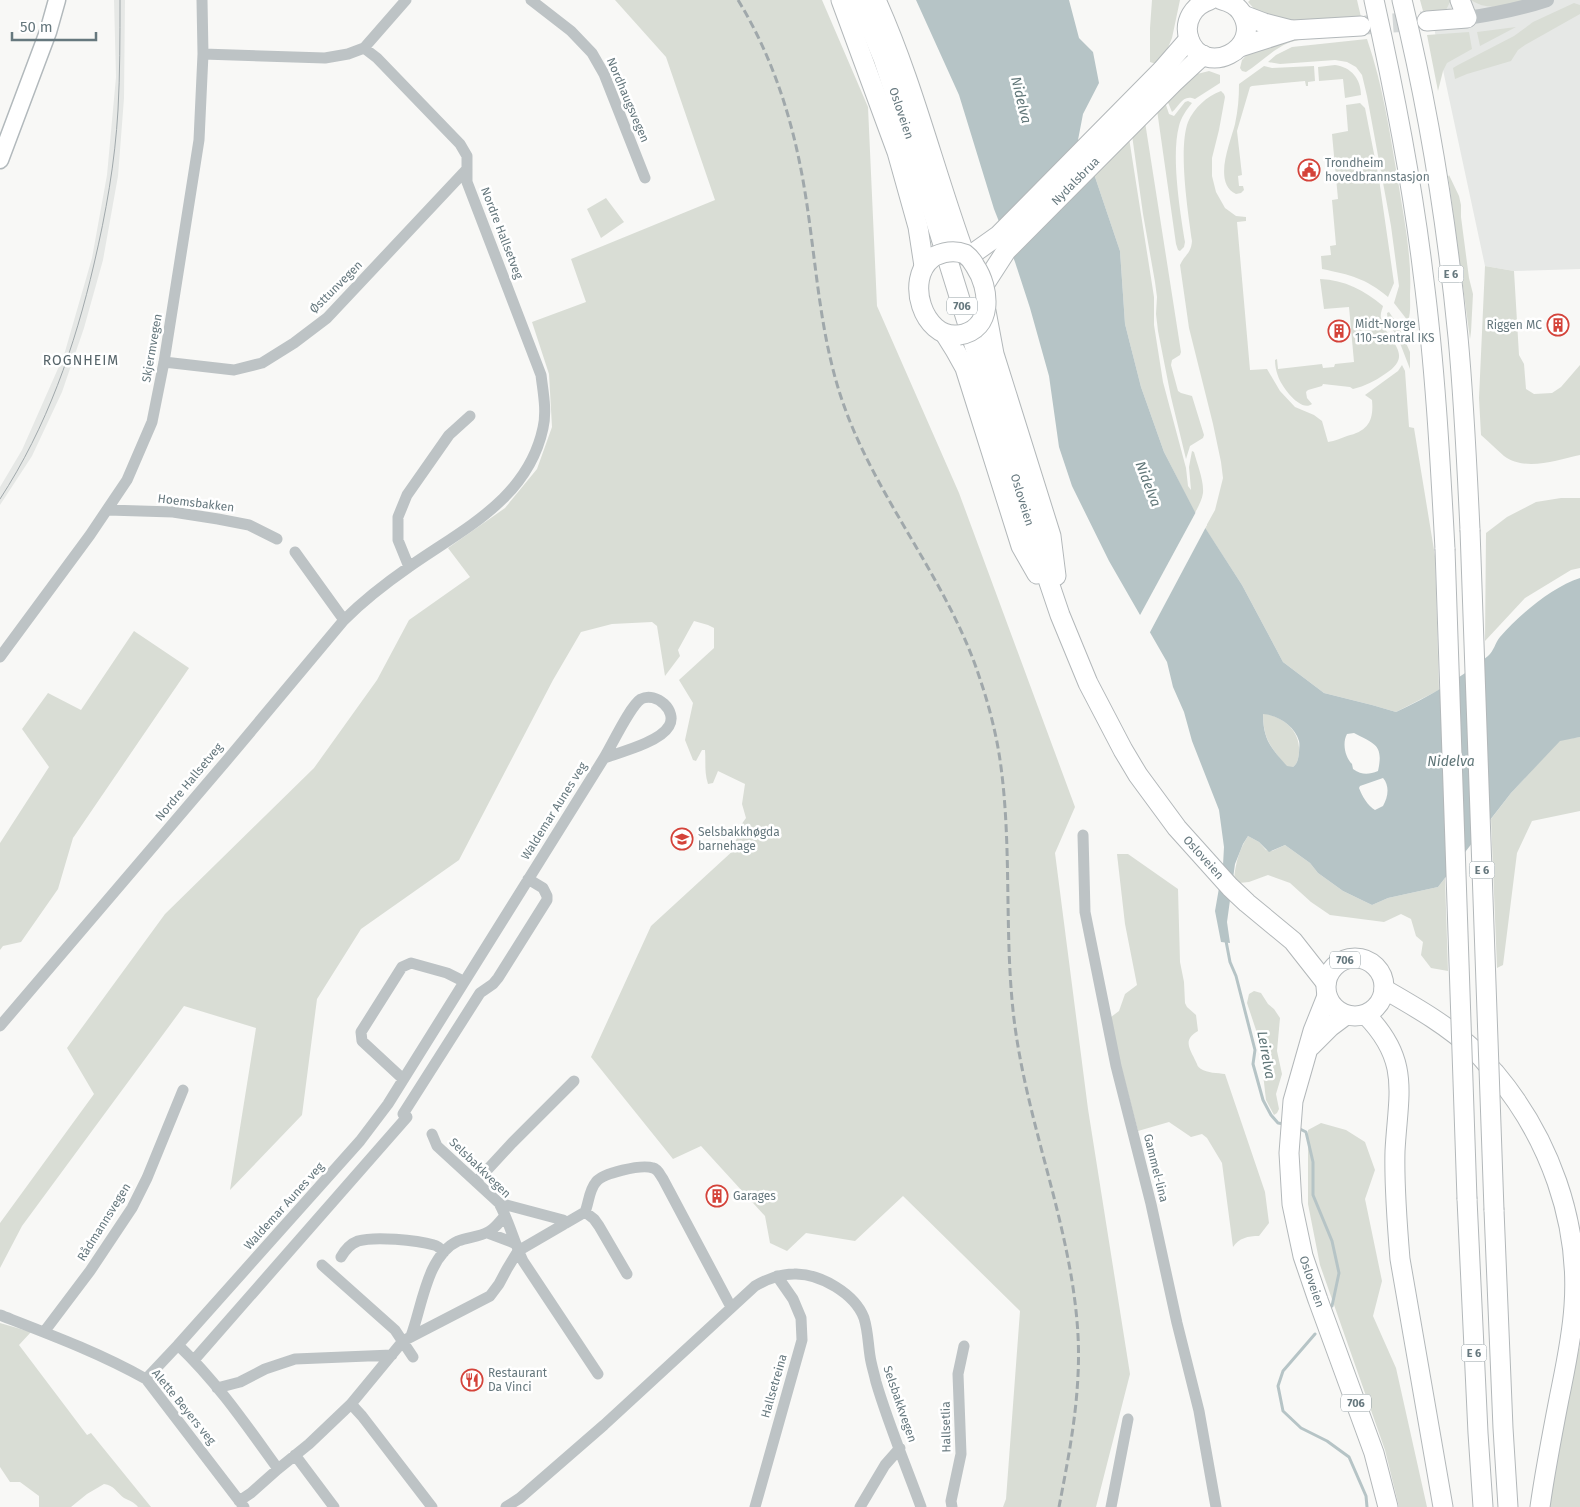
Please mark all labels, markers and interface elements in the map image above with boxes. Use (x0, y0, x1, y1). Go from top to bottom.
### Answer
scale bar (12, 10, 96, 42)
text: 50 m (20, 18, 53, 36)
street label: Nordhaugsvegen (604, 55, 652, 145)
water label: Nidelva (1007, 75, 1035, 125)
street label: Osloveien (886, 86, 917, 141)
street label: Nydalsbrua (1049, 154, 1102, 208)
place label: Trondheim hovedbrannstasjon (1325, 156, 1430, 184)
public building icon: Trondheim hovedbrannstasjon (1297, 158, 1321, 182)
street label: Nordre Hallsetveg (478, 185, 526, 282)
street label: Østtunvegen (307, 258, 365, 316)
road number: E 6 (1438, 266, 1464, 282)
road number: 706 (947, 298, 977, 314)
street label: Skjermvegen (139, 313, 165, 383)
building icon: Riggen MC (1546, 313, 1570, 337)
place label: Midt-Norge 110-sentral IKS (1355, 317, 1435, 345)
place label: Riggen MC (1486, 318, 1542, 332)
building icon: Midt-Norge 110-sentral IKS (1327, 319, 1351, 343)
district label: ROGNHEIM (43, 352, 119, 369)
water label: Nidelva (1132, 459, 1164, 509)
street label: Osloveien (1008, 472, 1037, 528)
street label: Hoemsbakken (157, 491, 235, 515)
street label: Nordre Hallsetveg (152, 740, 226, 824)
water label: Nidelva (1427, 753, 1475, 770)
street label: Waldemar Aunes veg (518, 759, 590, 862)
place label: Selsbakkhøgda barnehage (698, 825, 780, 853)
school or university icon: Selsbakkhøgda barnehage (670, 827, 694, 851)
street label: Osloveien (1180, 833, 1227, 882)
road number: E 6 (1470, 862, 1494, 878)
road number: 706 (1330, 952, 1360, 968)
water label: Leirelva (1253, 1030, 1279, 1080)
street label: Gammel-lina (1141, 1132, 1171, 1204)
street label: Selsbakkvegen (446, 1135, 514, 1201)
street label: Waldemar Aunes veg (241, 1159, 327, 1253)
street label: Rådmannsvegen (74, 1180, 134, 1264)
building icon: Garages (705, 1184, 729, 1208)
place label: Garages (733, 1189, 776, 1203)
street label: Osloveien (1296, 1254, 1327, 1309)
road number: E 6 (1462, 1345, 1486, 1362)
street label: Hallsetreina (758, 1352, 790, 1420)
street label: Selsbakkvegen (880, 1364, 920, 1444)
street label: Alette Beyers veg (149, 1366, 219, 1448)
place label: Restaurant Da Vinci (488, 1366, 548, 1394)
restaurant icon: Restaurant Da Vinci (460, 1368, 484, 1392)
road number: 706 (1341, 1395, 1371, 1412)
street label: Hallsetlia (939, 1401, 953, 1453)

